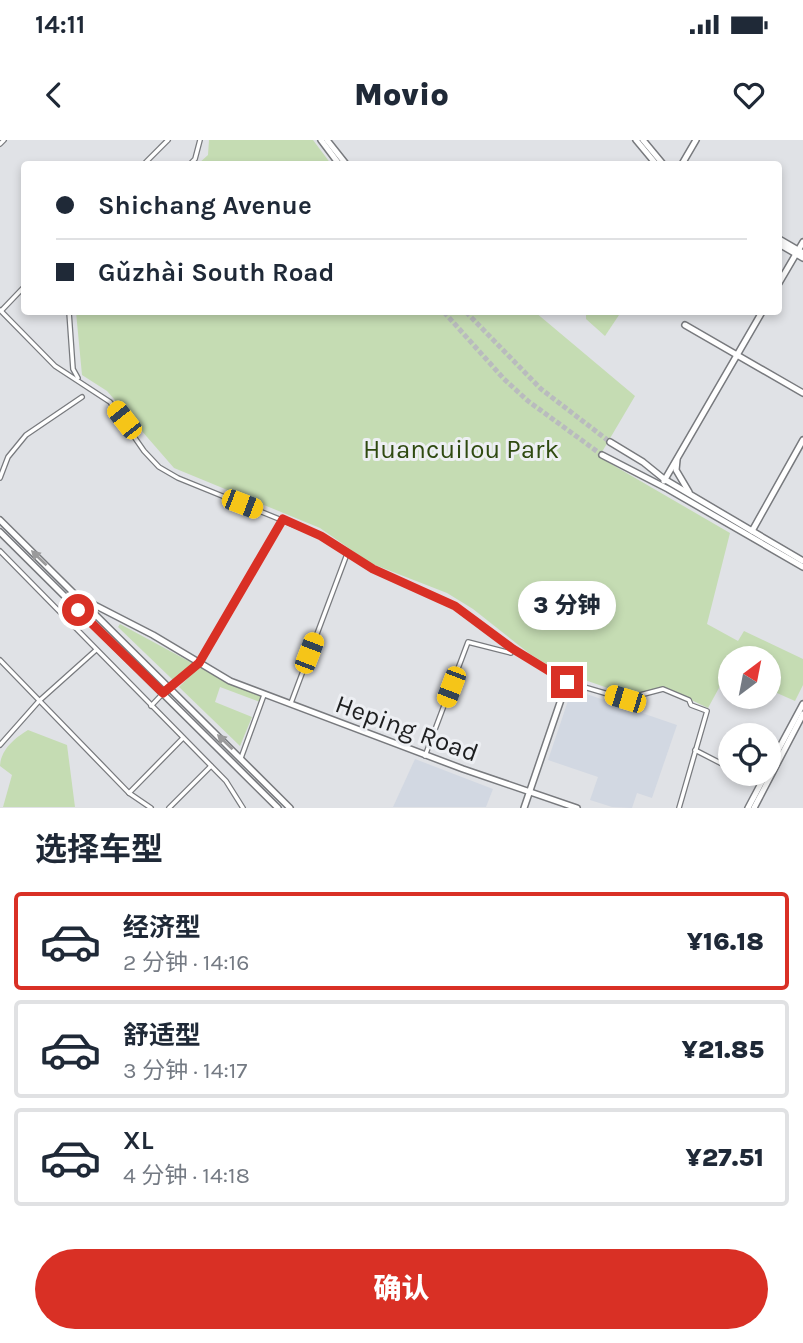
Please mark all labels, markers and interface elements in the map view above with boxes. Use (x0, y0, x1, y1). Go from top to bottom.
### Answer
text: 14:11 (35, 9, 85, 40)
icon: back (35, 76, 73, 114)
text: Movio (354, 76, 449, 113)
icon: heart (730, 76, 768, 114)
text: Shichang Avenue (98, 190, 312, 221)
text: Gǔzhài South Road (98, 257, 335, 288)
car (103, 397, 146, 443)
park label: Huancuilou Park (363, 434, 559, 465)
car (219, 487, 266, 521)
one-way arrow (31, 550, 48, 567)
callout: 3 分钟 (518, 580, 616, 630)
text: 3 分钟 (533, 592, 601, 619)
route start (62, 594, 94, 626)
car (292, 630, 327, 676)
north arrow (718, 646, 780, 709)
map controls (718, 646, 781, 786)
car (434, 664, 469, 710)
route end (551, 666, 583, 698)
car (602, 683, 649, 715)
street label: Heping Road (331, 688, 483, 769)
button: locate (718, 723, 781, 786)
one-way arrow (217, 734, 234, 750)
text: 选择车型 (35, 831, 163, 868)
icon: car (39, 910, 102, 973)
text: 经济型 (123, 912, 201, 943)
text: ¥16.18 (687, 926, 764, 957)
text: 2 分钟 · 14:16 (123, 949, 249, 976)
icon: car (39, 1018, 102, 1081)
text: 舒适型 (123, 1020, 201, 1051)
text: ¥21.85 (681, 1034, 764, 1065)
text: 3 分钟 · 14:17 (123, 1057, 247, 1084)
text: XL (123, 1125, 154, 1156)
icon: car (39, 1126, 102, 1189)
text: ¥27.51 (685, 1142, 764, 1173)
text: 4 分钟 · 14:18 (123, 1162, 250, 1189)
button: 确认 (35, 1249, 768, 1329)

